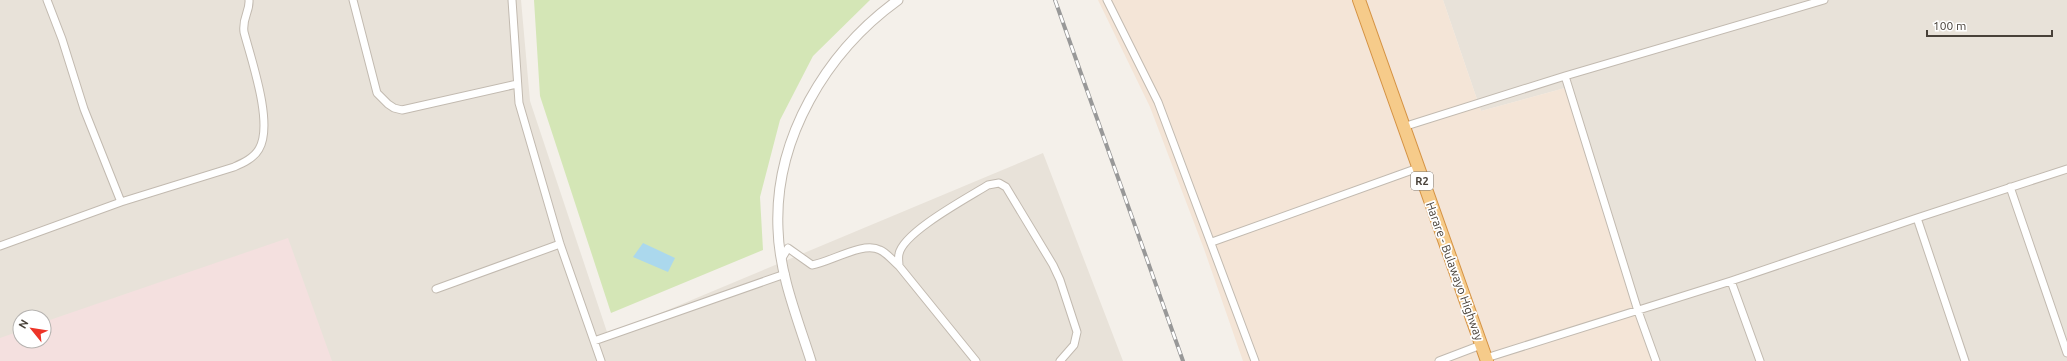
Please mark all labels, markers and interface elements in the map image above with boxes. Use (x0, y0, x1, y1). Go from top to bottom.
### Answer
scale bar (1927, 12, 2052, 38)
text: 100 m (1933, 19, 1966, 32)
road number: R2 (1411, 172, 1433, 190)
street label: Harare - Bulawayo Highway (1424, 200, 1486, 342)
north arrow (12, 309, 52, 349)
text: N (16, 317, 31, 331)

